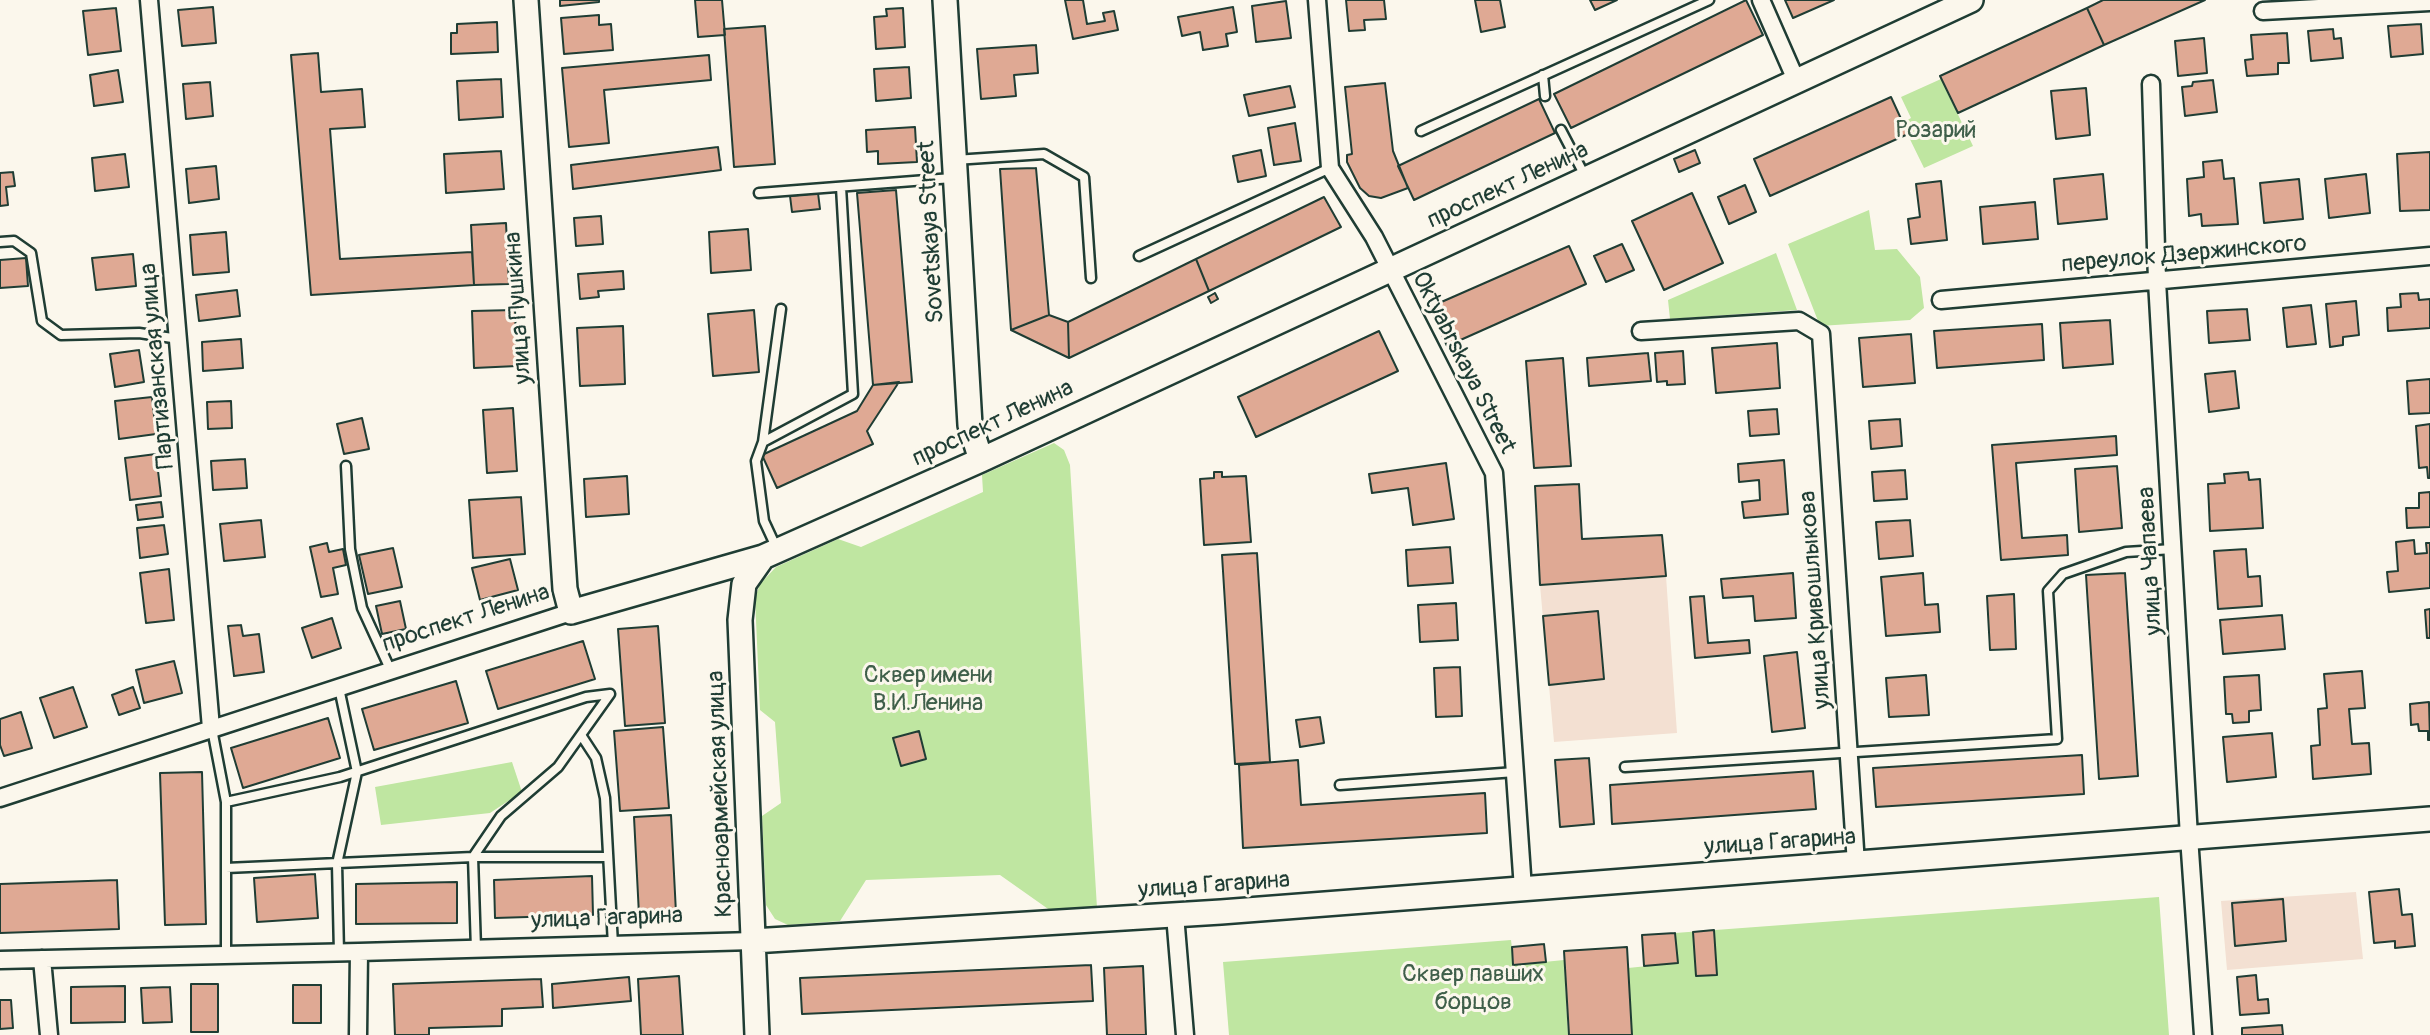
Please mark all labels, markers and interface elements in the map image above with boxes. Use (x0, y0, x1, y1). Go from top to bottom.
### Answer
park label: Розарий (1895, 117, 1977, 145)
street label: проспект Ленина (1423, 136, 1593, 236)
street label: Sovetskaya Street (913, 140, 951, 324)
street label: переулок Дзержинского (2060, 230, 2308, 280)
street label: улица Пушкина (499, 231, 539, 385)
street label: Партизанская улица (135, 262, 181, 470)
street label: Oktyabrskaya Street (1405, 267, 1521, 459)
street label: проспект Ленина (908, 374, 1078, 474)
street label: улица Чапаева (2133, 486, 2169, 636)
street label: улица Кривошлыкова (1794, 490, 1838, 710)
street label: проспект Ленина (379, 578, 553, 660)
park label: Сквер имени В.И.Ленина (864, 662, 992, 718)
street label: Красноармейская улица (702, 670, 740, 918)
street label: улица Гагарина (1703, 823, 1857, 863)
street label: улица Гагарина (1137, 866, 1291, 906)
street label: улица Гагарина (530, 902, 684, 936)
park label: Сквер павших борцов (1402, 961, 1544, 1017)

